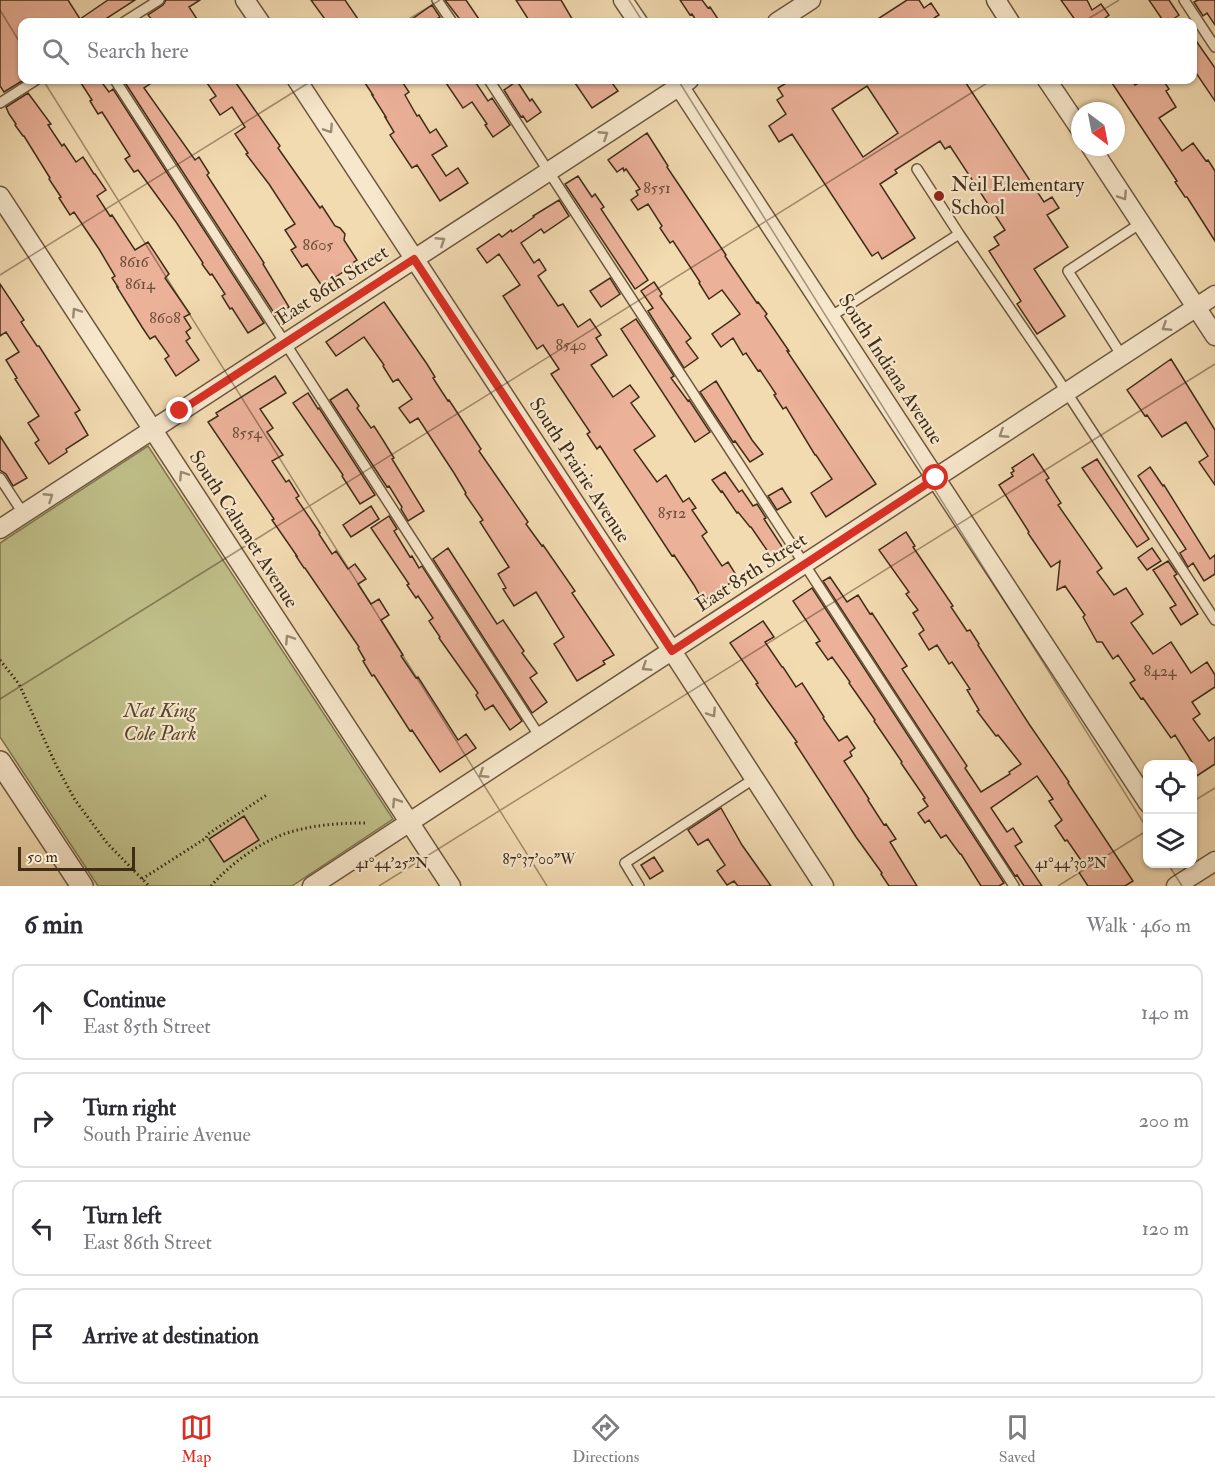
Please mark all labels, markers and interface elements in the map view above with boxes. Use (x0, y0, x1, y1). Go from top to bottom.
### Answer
search box (18, 18, 1197, 84)
icon: search (39, 35, 72, 68)
text: Search here (87, 37, 189, 65)
north arrow (1071, 102, 1125, 156)
one-way arrow (321, 122, 332, 133)
one-way arrow (598, 131, 609, 142)
place label: Neil Elementary School (951, 172, 1085, 220)
house number: 8551 (643, 178, 671, 198)
marker: Neil Elementary School (932, 189, 946, 203)
one-way arrow (1116, 190, 1128, 200)
house number: 8605 (303, 235, 333, 255)
one-way arrow (435, 237, 445, 249)
street label: East 86th Street (271, 239, 393, 331)
house number: 8616 (119, 252, 150, 272)
house number: 8614 (125, 274, 156, 294)
street label: South Indiana Avenue (833, 289, 949, 449)
one-way arrow (72, 308, 83, 319)
house number: 8608 (149, 308, 181, 328)
one-way arrow (1162, 320, 1172, 332)
house number: 8540 (556, 335, 586, 355)
street label: South Prairie Avenue (524, 393, 636, 547)
route end (166, 397, 192, 423)
house number: 8554 (232, 423, 263, 443)
one-way arrow (999, 427, 1010, 438)
street label: South Calumet Avenue (184, 446, 304, 612)
route start (922, 464, 948, 490)
one-way arrow (179, 471, 190, 482)
one-way arrow (43, 492, 53, 504)
house number: 8512 (658, 503, 686, 523)
street label: East 85th Street (691, 526, 812, 617)
one-way arrow (286, 634, 297, 645)
one-way arrow (642, 660, 653, 671)
house number: 8424 (1144, 661, 1178, 681)
park label: Nat King Cole Park (123, 698, 198, 746)
one-way arrow (705, 706, 716, 717)
map controls (1143, 760, 1197, 868)
button: locate (1143, 760, 1197, 814)
one-way arrow (479, 767, 490, 778)
one-way arrow (392, 798, 403, 809)
button: layers (1143, 814, 1197, 868)
scale bar (18, 844, 135, 872)
text: 50 m (27, 847, 58, 867)
text: 87°37'00"W (503, 850, 576, 869)
text: 41°44'25"N (356, 854, 429, 873)
text: 41°44'30"N (1035, 854, 1108, 873)
text: 6 min (24, 909, 83, 941)
text: Walk · 460 m (1086, 913, 1191, 938)
text: Continue (83, 986, 166, 1014)
icon: ahead (26, 996, 59, 1029)
text: 140 m (1141, 1000, 1189, 1025)
text: East 85th Street (83, 1014, 211, 1039)
text: Turn right (83, 1094, 176, 1122)
icon: right (26, 1104, 59, 1137)
text: 200 m (1139, 1108, 1189, 1133)
text: South Prairie Avenue (83, 1122, 251, 1147)
text: Turn left (83, 1202, 162, 1230)
icon: left (26, 1212, 59, 1245)
text: 120 m (1142, 1216, 1189, 1241)
text: East 86th Street (83, 1230, 212, 1255)
icon: arrive (26, 1320, 59, 1353)
text: Arrive at destination (83, 1322, 259, 1350)
tab: Map (180, 1411, 213, 1467)
tab: Directions (572, 1411, 639, 1467)
tab: Saved (999, 1411, 1035, 1467)

